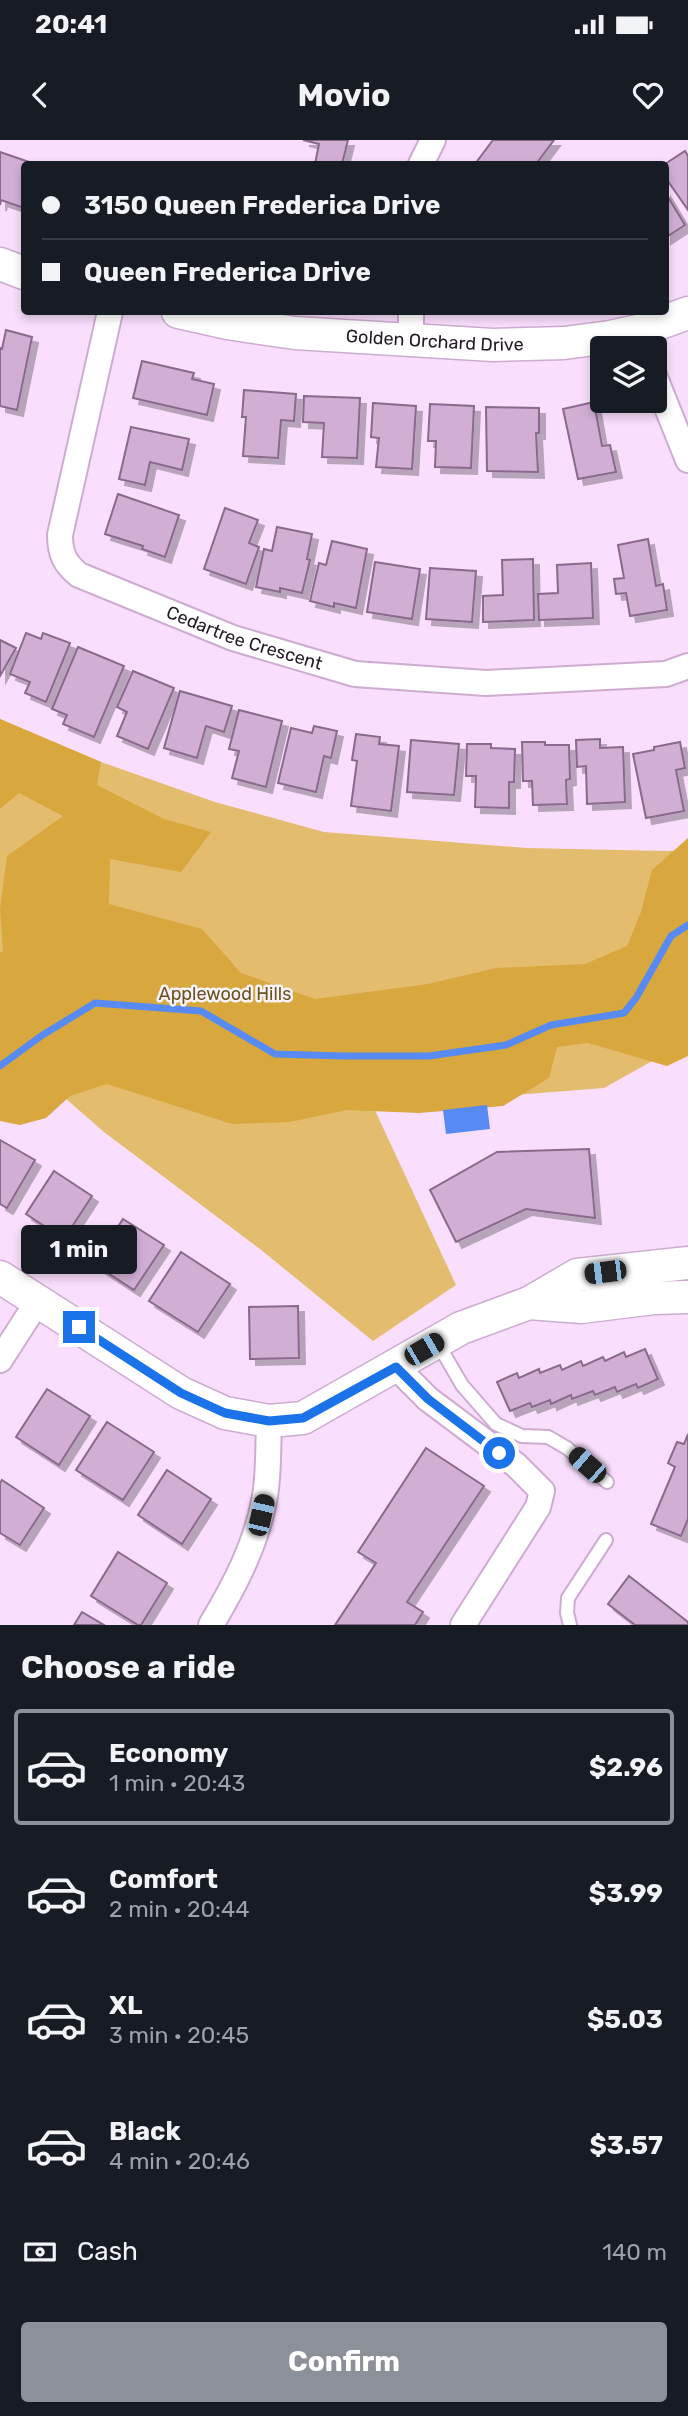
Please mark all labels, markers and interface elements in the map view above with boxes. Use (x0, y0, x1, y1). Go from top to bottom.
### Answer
text: 20:41 (35, 9, 107, 40)
icon: back (21, 76, 59, 114)
text: Movio (297, 76, 391, 114)
icon: heart (629, 76, 667, 114)
text: 3150 Queen Frederica Drive (84, 190, 441, 221)
text: Queen Frederica Drive (84, 257, 371, 288)
street label: Golden Orchard Drive (345, 325, 524, 356)
map controls (590, 336, 667, 413)
button: layers (590, 336, 667, 413)
street label: Cedartree Crescent (163, 601, 325, 675)
park label: Applewood Hills (159, 983, 291, 1005)
callout: 1 min (21, 1226, 137, 1274)
text: 1 min (50, 1235, 108, 1263)
car (583, 1259, 628, 1285)
route end (63, 1311, 95, 1343)
car (401, 1329, 448, 1369)
route start (483, 1437, 515, 1469)
car (565, 1443, 610, 1487)
car (247, 1492, 276, 1538)
text: Choose a ride (21, 1648, 235, 1686)
icon: car (25, 1736, 88, 1799)
text: Economy (109, 1738, 228, 1769)
text: $2.96 (589, 1752, 663, 1783)
text: 1 min · 20:43 (109, 1769, 245, 1797)
icon: car (25, 1862, 88, 1925)
text: Comfort (109, 1864, 218, 1895)
text: $3.99 (589, 1878, 663, 1909)
text: 2 min · 20:44 (109, 1895, 250, 1923)
icon: car (25, 1988, 88, 2051)
text: XL (109, 1990, 142, 2021)
text: $5.03 (587, 2004, 663, 2035)
text: 3 min · 20:45 (109, 2021, 249, 2049)
icon: car (25, 2114, 88, 2177)
text: Black (109, 2116, 181, 2147)
text: $3.57 (589, 2130, 663, 2161)
text: 4 min · 20:46 (109, 2147, 250, 2175)
icon: cash (21, 2233, 59, 2271)
text: Cash (77, 2236, 138, 2267)
text: 140 m (602, 2238, 667, 2266)
button: Confirm (21, 2322, 667, 2402)

